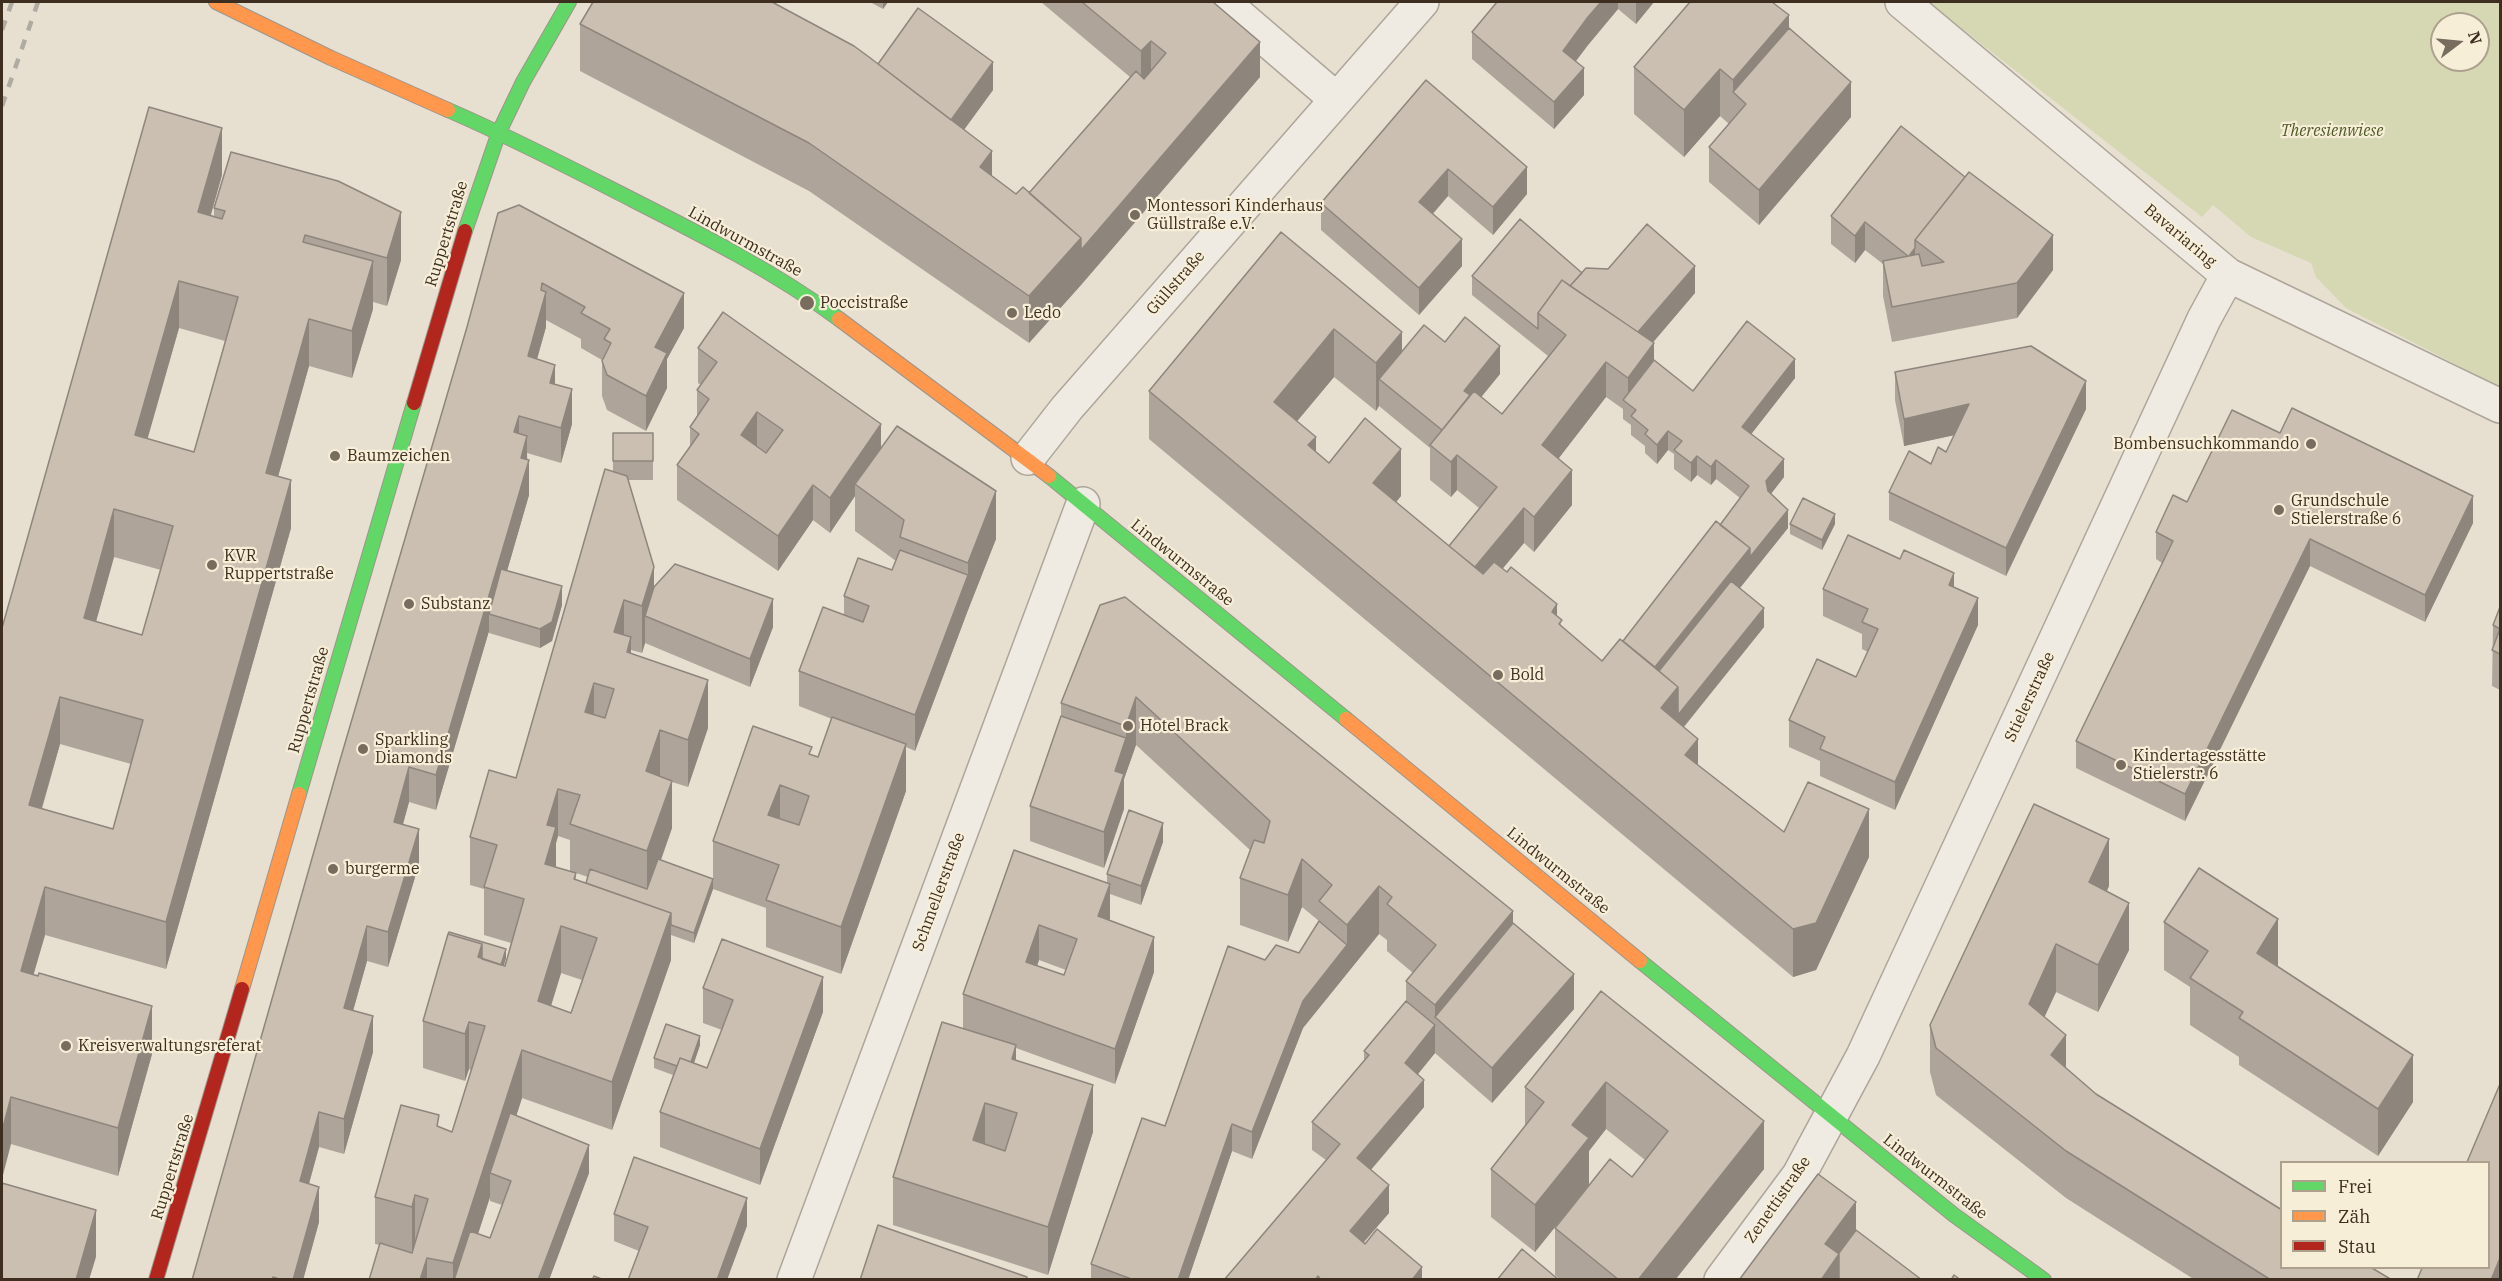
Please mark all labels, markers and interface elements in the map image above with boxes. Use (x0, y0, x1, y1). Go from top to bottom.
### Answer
north arrow (2430, 12, 2490, 72)
text: N (2464, 29, 2487, 46)
park label: Theresienwiese (2281, 121, 2383, 141)
street label: Ruppertstraße (422, 179, 472, 289)
place label: Montessori Kinderhaus Güllstraße e.V. (1147, 196, 1323, 234)
street label: Bavariaring (2140, 200, 2220, 272)
street label: Lindwurmstraße (685, 203, 805, 281)
marker: Montessori Kinderhaus Güllstraße e.V. (1128, 208, 1142, 222)
street label: Güllstraße (1143, 247, 1209, 319)
place label: Poccistraße (820, 293, 908, 313)
marker: Poccistraße (798, 294, 816, 312)
place label: Ledo (1024, 303, 1061, 323)
marker: Ledo (1005, 306, 1019, 320)
place label: Bombensuchkommando (2113, 434, 2299, 454)
marker: Bombensuchkommando (2304, 437, 2318, 451)
place label: Baumzeichen (347, 446, 450, 466)
marker: Baumzeichen (328, 449, 342, 463)
place label: Grundschule Stielerstraße 6 (2291, 491, 2401, 529)
marker: Grundschule Stielerstraße 6 (2272, 503, 2286, 517)
street label: Lindwurmstraße (1127, 516, 1237, 610)
place label: KVR Ruppertstraße (224, 546, 334, 584)
marker: KVR Ruppertstraße (205, 558, 219, 572)
place label: Substanz (421, 594, 490, 614)
marker: Substanz (402, 597, 416, 611)
street label: Ruppertstraße (285, 645, 333, 755)
street label: Stielerstraße (2001, 649, 2059, 745)
place label: Bold (1510, 665, 1544, 685)
marker: Bold (1491, 668, 1505, 682)
place label: Hotel Brack (1140, 716, 1228, 736)
marker: Hotel Brack (1121, 719, 1135, 733)
place label: Sparkling Diamonds (375, 730, 452, 768)
marker: Sparkling Diamonds (356, 742, 370, 756)
place label: Kindertagesstätte Stielerstr. 6 (2133, 746, 2266, 784)
marker: Kindertagesstätte Stielerstr. 6 (2114, 758, 2128, 772)
street label: Lindwurmstraße (1503, 824, 1613, 918)
street label: Schmellerstraße (909, 830, 969, 954)
place label: burgerme (345, 859, 420, 879)
marker: burgerme (326, 862, 340, 876)
place label: Kreisverwaltungsreferat (78, 1036, 261, 1056)
marker: Kreisverwaltungsreferat (59, 1039, 73, 1053)
street label: Ruppertstraße (148, 1112, 198, 1222)
street label: Lindwurmstraße (1879, 1130, 1991, 1224)
street label: Zenettistraße (1741, 1153, 1815, 1247)
legend (2280, 1161, 2490, 1269)
text: Frei (2338, 1175, 2372, 1198)
text: Zäh (2338, 1205, 2371, 1228)
text: Stau (2338, 1235, 2376, 1258)

